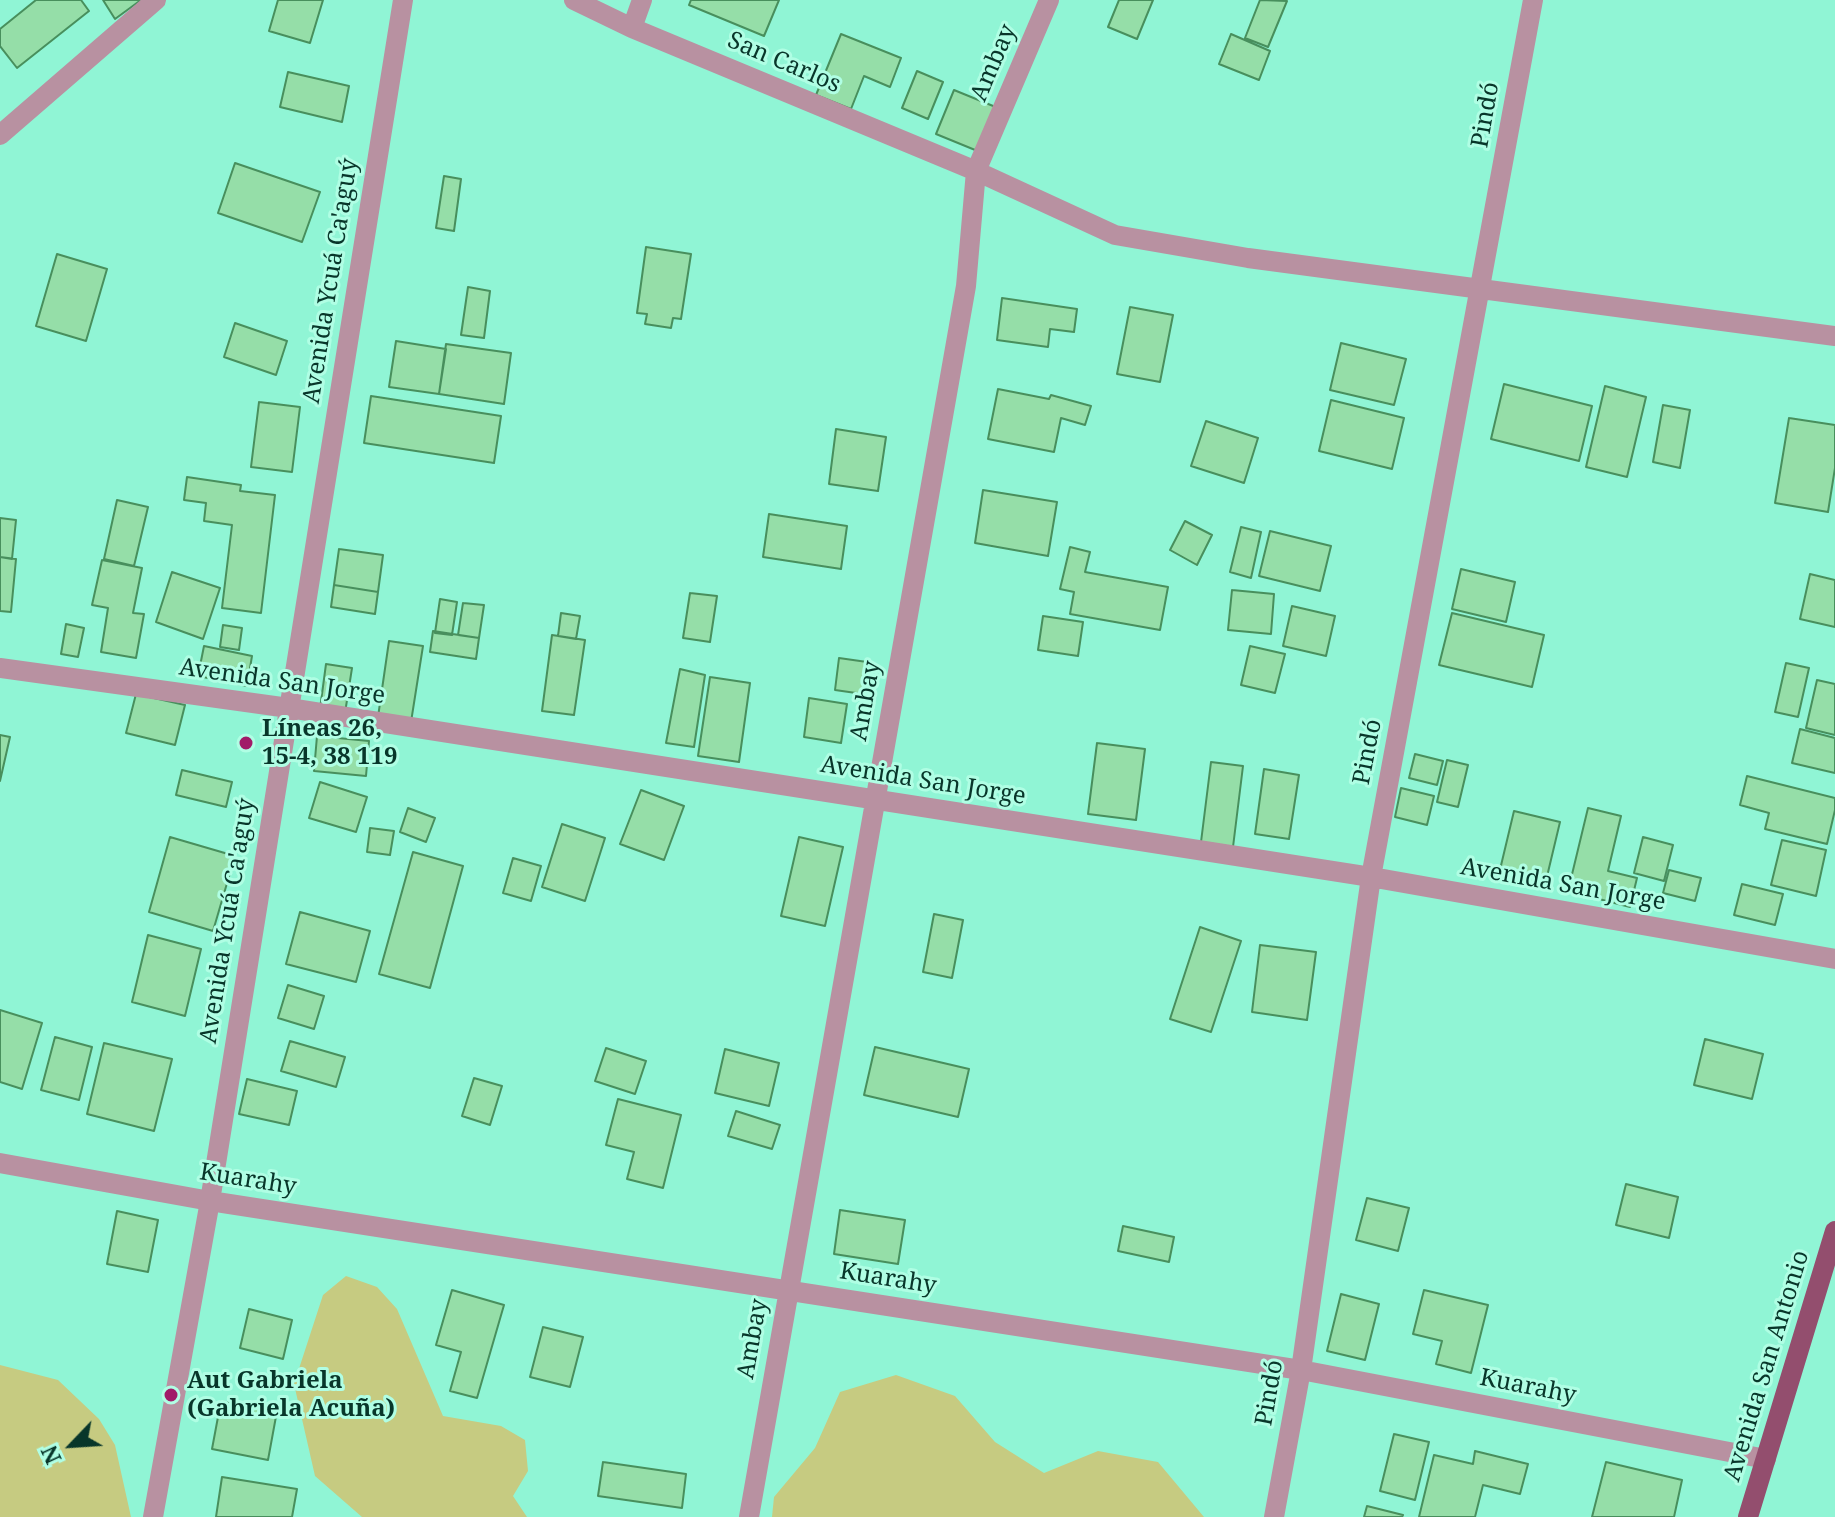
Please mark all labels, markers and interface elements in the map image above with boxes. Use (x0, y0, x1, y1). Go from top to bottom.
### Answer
street label: Ambay (965, 20, 1023, 106)
street label: San Carlos (723, 26, 845, 100)
street label: Pindó (1466, 80, 1506, 150)
street label: Avenida Ycuá Ca'aguý (297, 156, 365, 406)
street label: Avenida San Jorge (177, 653, 387, 711)
street label: Ambay (845, 659, 887, 743)
place label: Líneas 26, 15-4, 38 119 (262, 715, 397, 771)
street label: Pindó (1348, 717, 1388, 787)
marker: Líneas 26, 15-4, 38 119 (237, 734, 255, 752)
street label: Avenida San Jorge (818, 751, 1028, 811)
street label: Avenida Ycuá Ca'aguý (194, 796, 262, 1046)
street label: Avenida San Jorge (1458, 853, 1668, 917)
street label: Kuarahy (197, 1158, 299, 1202)
street label: Avenida San Antonio (1718, 1247, 1816, 1485)
street label: Kuarahy (837, 1257, 939, 1301)
street label: Ambay (732, 1297, 774, 1381)
street label: Pindó (1250, 1358, 1290, 1428)
street label: Kuarahy (1477, 1364, 1579, 1410)
place label: Aut Gabriela (Gabriela Acuña) (187, 1367, 395, 1423)
marker: Aut Gabriela (Gabriela Acuña) (162, 1386, 180, 1404)
north arrow (32, 1405, 112, 1485)
text: N (33, 1441, 68, 1469)

